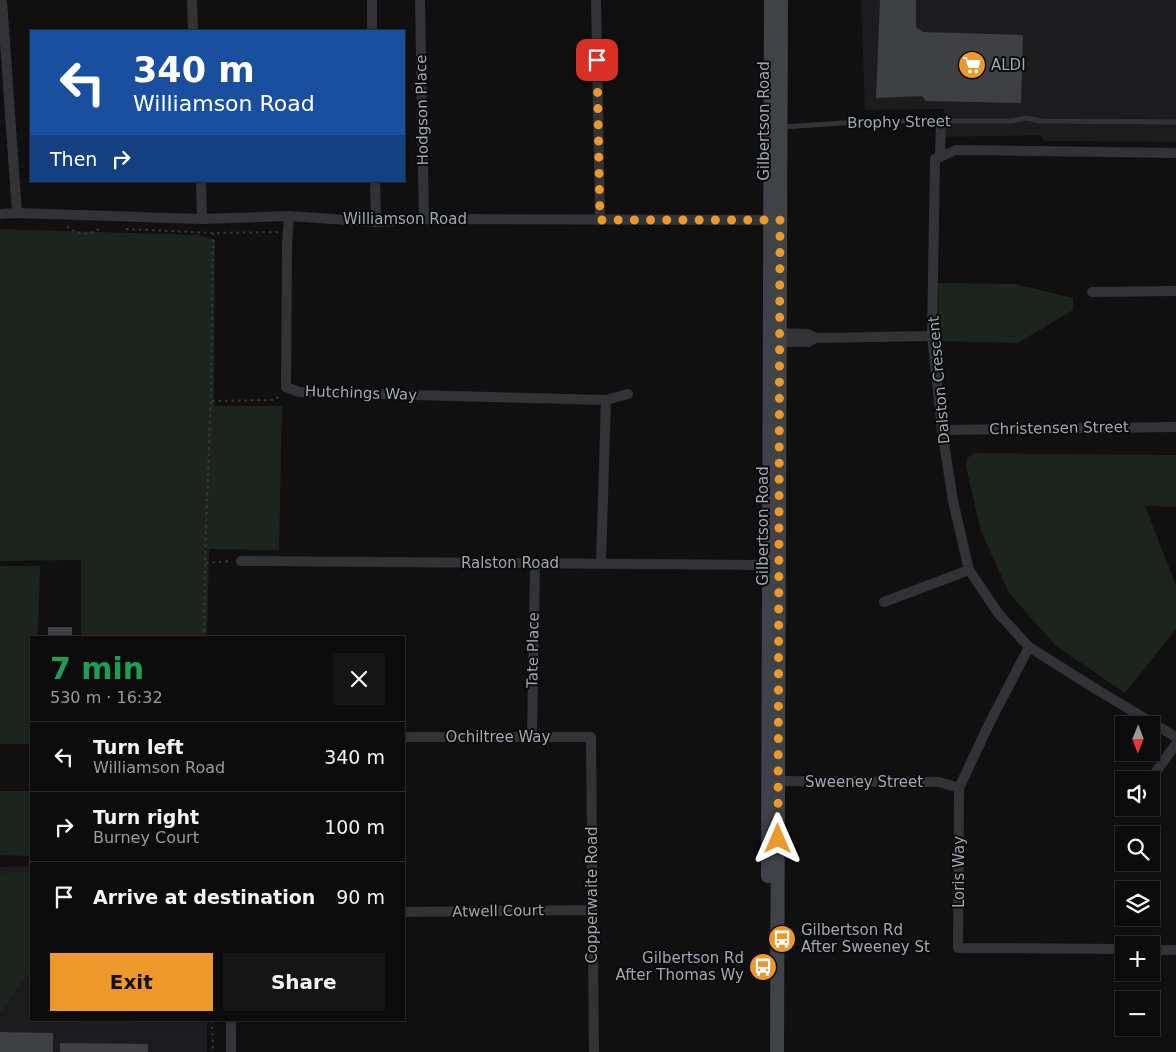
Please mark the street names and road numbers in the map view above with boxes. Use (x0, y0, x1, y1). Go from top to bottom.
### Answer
street label: Hodgson Place (412, 55, 432, 165)
street label: Gilbertson Road (755, 61, 773, 181)
street label: Brophy Street (847, 112, 951, 132)
street label: Williamson Road (343, 210, 467, 228)
street label: Dalston Crescent (924, 315, 954, 445)
street label: Hutchings Way (305, 382, 417, 404)
street label: Christensen Street (989, 418, 1129, 438)
street label: Gilbertson Road (754, 466, 772, 586)
street label: Ralston Road (461, 554, 559, 572)
street label: Tate Place (523, 612, 543, 689)
street label: Ochiltree Way (446, 728, 551, 746)
street label: Sweeney Street (805, 773, 923, 791)
street label: Copperwaite Road (583, 826, 601, 964)
street label: Loris Way (950, 836, 968, 908)
street label: Atwell Court (452, 901, 544, 921)

